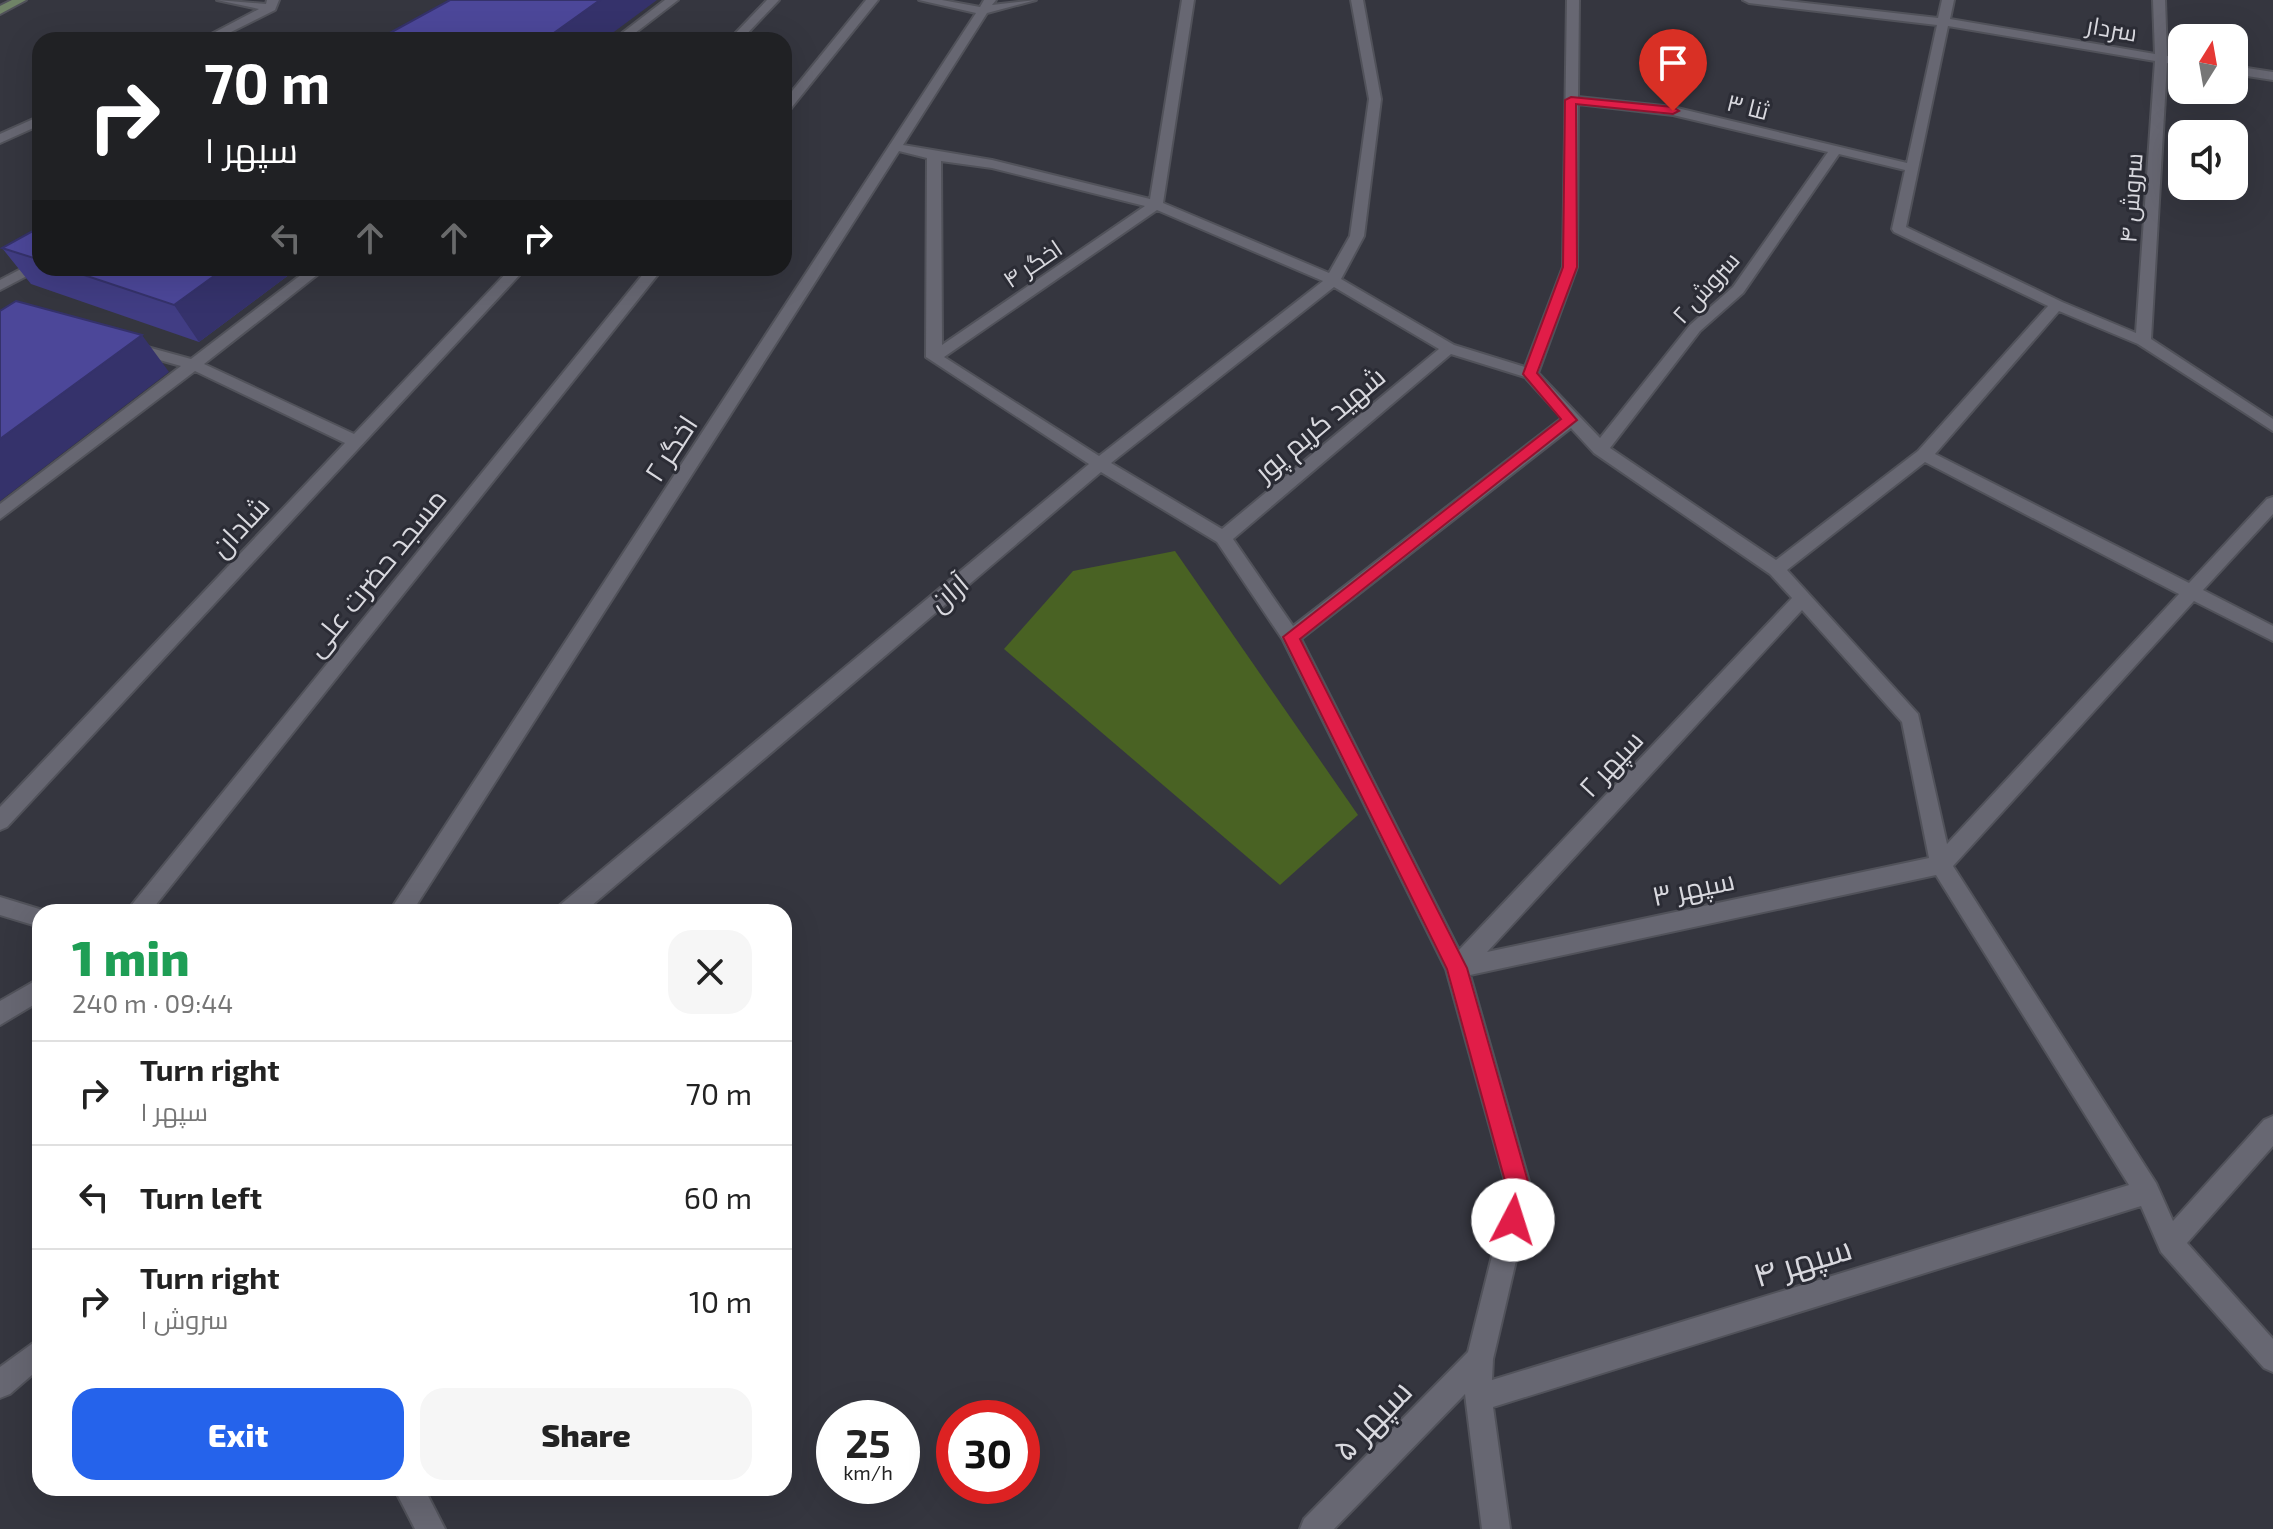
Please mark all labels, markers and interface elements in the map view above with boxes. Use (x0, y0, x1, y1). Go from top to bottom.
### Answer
street label: سردار (2082, 9, 2140, 47)
north arrow (2168, 24, 2248, 104)
map controls (2168, 24, 2248, 200)
pin (1639, 29, 1707, 111)
icon: arrive (1651, 41, 1695, 85)
text: 70 m (204, 48, 330, 115)
icon: right (72, 64, 176, 168)
street label: ثنا ۳ (1724, 87, 1773, 125)
button: sound (2168, 120, 2248, 200)
text: سپهر ۱ (204, 127, 298, 170)
street label: سروش ۴ (2112, 152, 2149, 244)
icon: left (264, 216, 308, 260)
icon: ahead (348, 216, 392, 260)
icon: ahead (432, 216, 476, 260)
icon: right (516, 216, 560, 260)
street label: اخگر ۴ (997, 233, 1067, 293)
street label: سروش ۲ (1665, 245, 1746, 330)
street label: شهید کریم پور (1245, 358, 1394, 492)
street label: اخگر ۲ (636, 408, 704, 488)
street label: مسجد حضرت علی (297, 482, 454, 663)
street label: شادان (202, 488, 276, 564)
street label: آران (921, 565, 976, 619)
street label: سپهر ۲ (1571, 722, 1651, 805)
street label: سپهر ۳ (1649, 862, 1738, 914)
text: 1 min (72, 928, 190, 986)
button: close (668, 930, 752, 1014)
text: 240 m · 09:44 (72, 987, 233, 1018)
text: Turn right (140, 1051, 280, 1087)
icon: right (72, 1071, 116, 1115)
text: 70 m (686, 1075, 752, 1111)
text: سپهر ۱ (140, 1095, 208, 1126)
icon: left (72, 1175, 116, 1219)
position arrow (1471, 1178, 1555, 1262)
text: Turn left (140, 1179, 262, 1215)
text: 60 m (684, 1179, 752, 1215)
street label: سپهر ۴ (1748, 1226, 1857, 1296)
text: Turn right (140, 1259, 280, 1295)
icon: right (72, 1279, 116, 1323)
text: 10 m (689, 1283, 752, 1319)
text: سروش ۱ (140, 1303, 228, 1334)
street label: سپهر ۵ (1323, 1370, 1421, 1469)
button: Exit (72, 1388, 404, 1480)
button: Share (420, 1388, 752, 1480)
speed limit sign: 30 (936, 1400, 1040, 1504)
text: 25 (845, 1418, 891, 1466)
text: km/h (843, 1460, 893, 1484)

